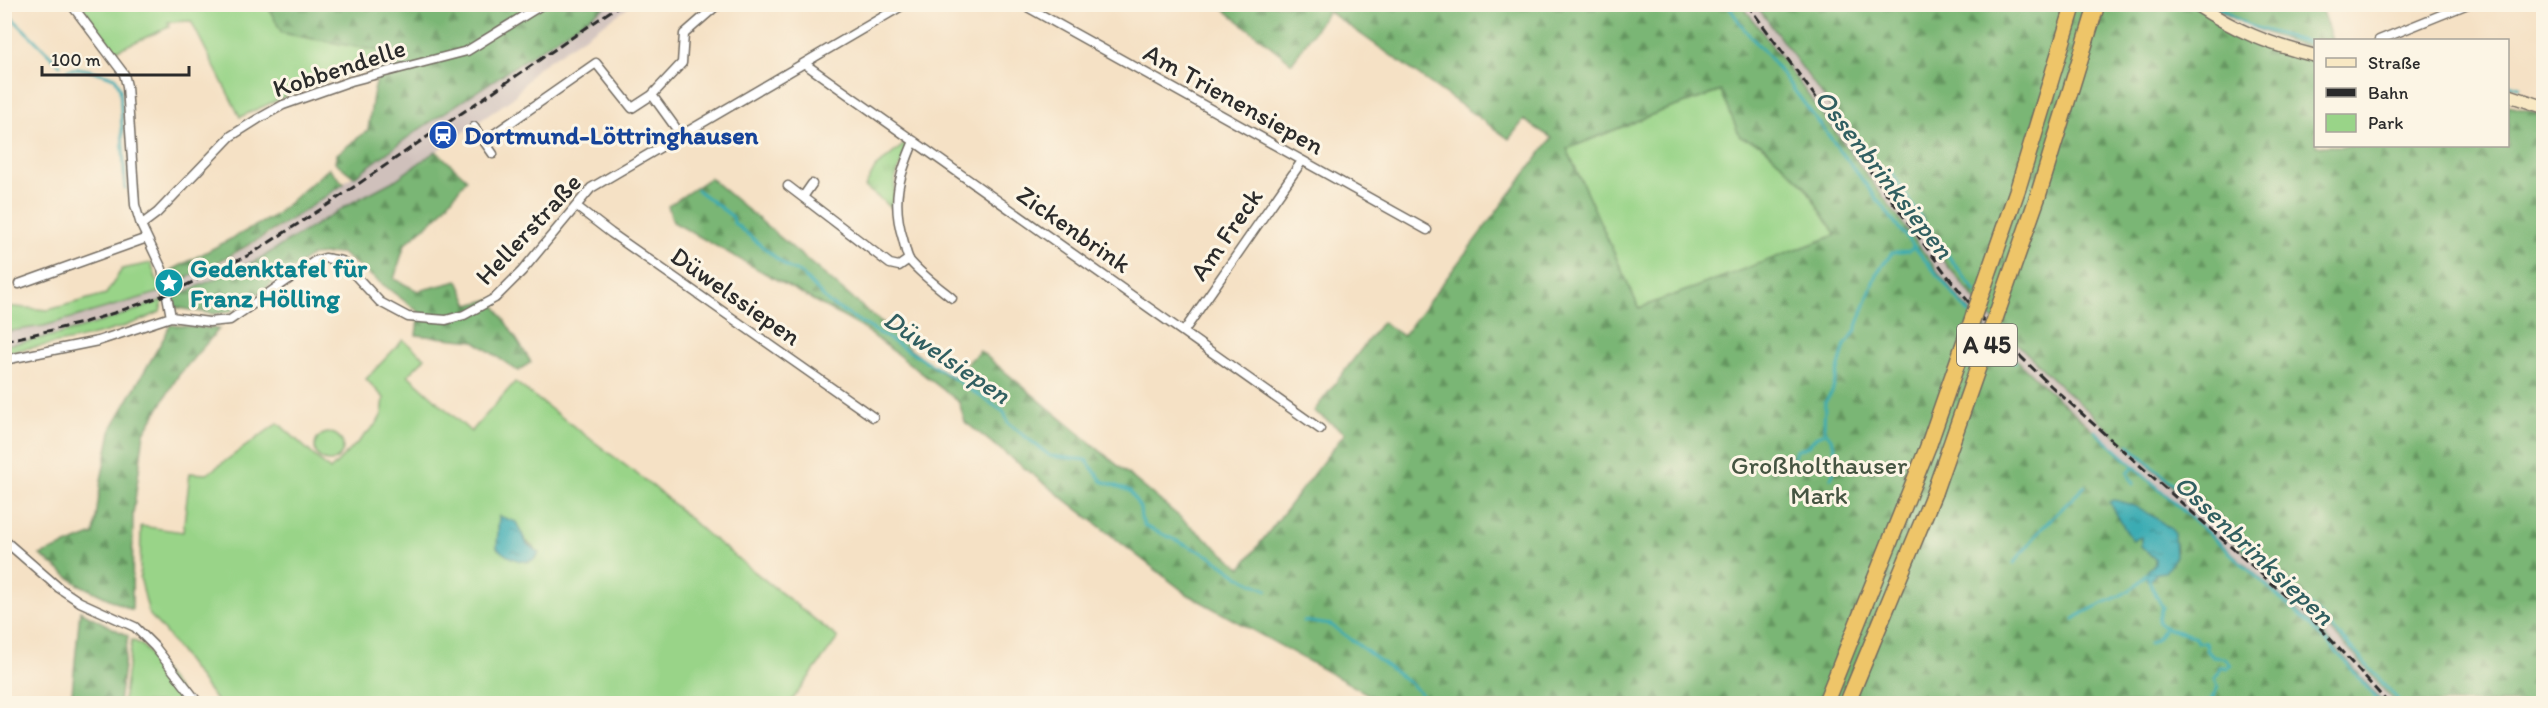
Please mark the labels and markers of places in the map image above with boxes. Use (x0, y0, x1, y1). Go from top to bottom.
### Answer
station icon: Dortmund-Löttringhausen (427, 119, 459, 151)
place label: Dortmund-Löttringhausen (464, 119, 759, 151)
place label: Gedenktafel für Franz Hölling (190, 252, 368, 314)
place icon: Gedenktafel für Franz Hölling (153, 267, 185, 299)

